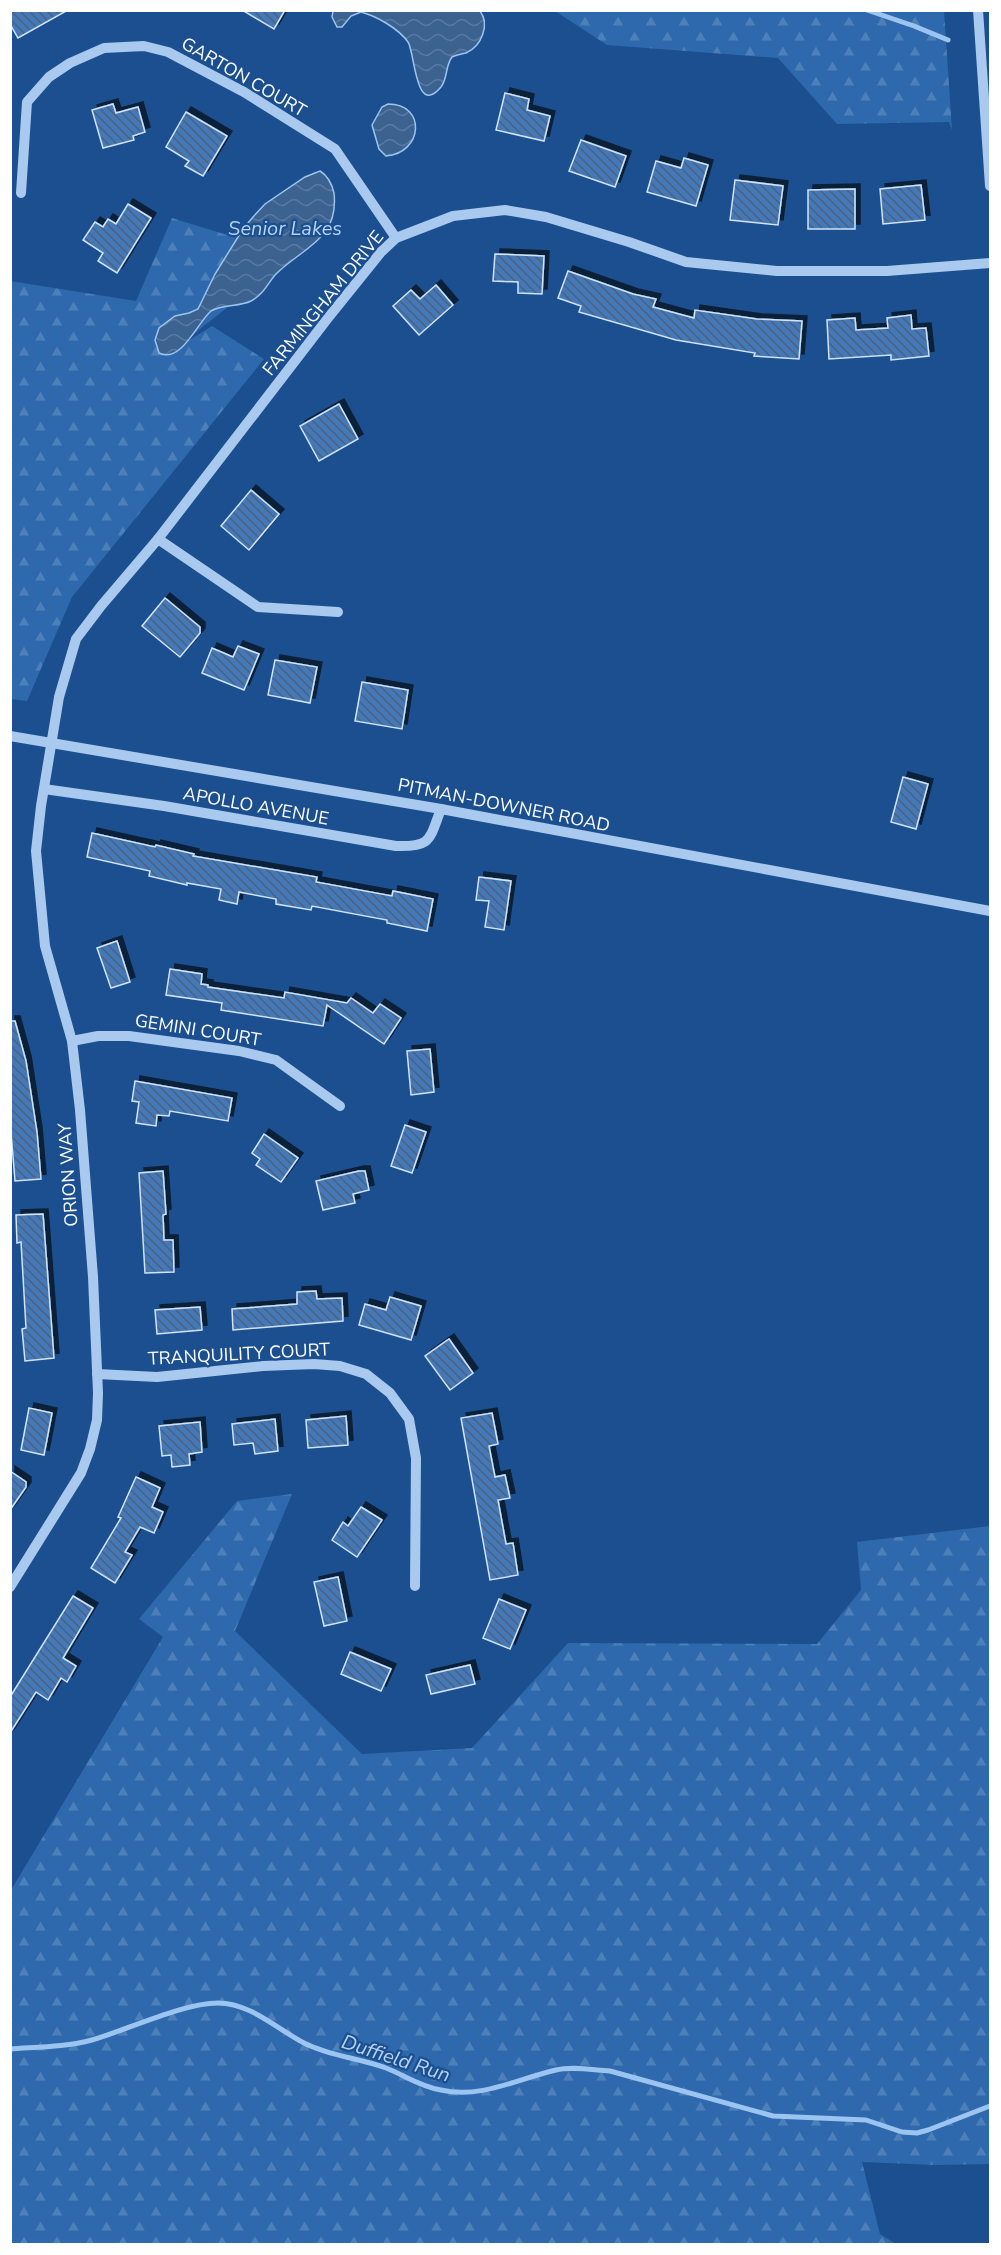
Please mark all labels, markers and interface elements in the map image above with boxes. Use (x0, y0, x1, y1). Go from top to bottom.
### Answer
street label: GARTON COURT (177, 31, 311, 123)
water label: Senior Lakes (228, 215, 342, 242)
street label: FARMINGHAM DRIVE (257, 225, 389, 381)
street label: PITMAN-DOWNER ROAD (396, 773, 612, 837)
street label: APOLLO AVENUE (181, 781, 331, 831)
street label: GEMINI COURT (133, 1008, 263, 1052)
street label: ORION WAY (52, 1122, 84, 1228)
street label: TRANQUILITY COURT (147, 1337, 331, 1371)
water label: Duffield Run (338, 2028, 454, 2089)

